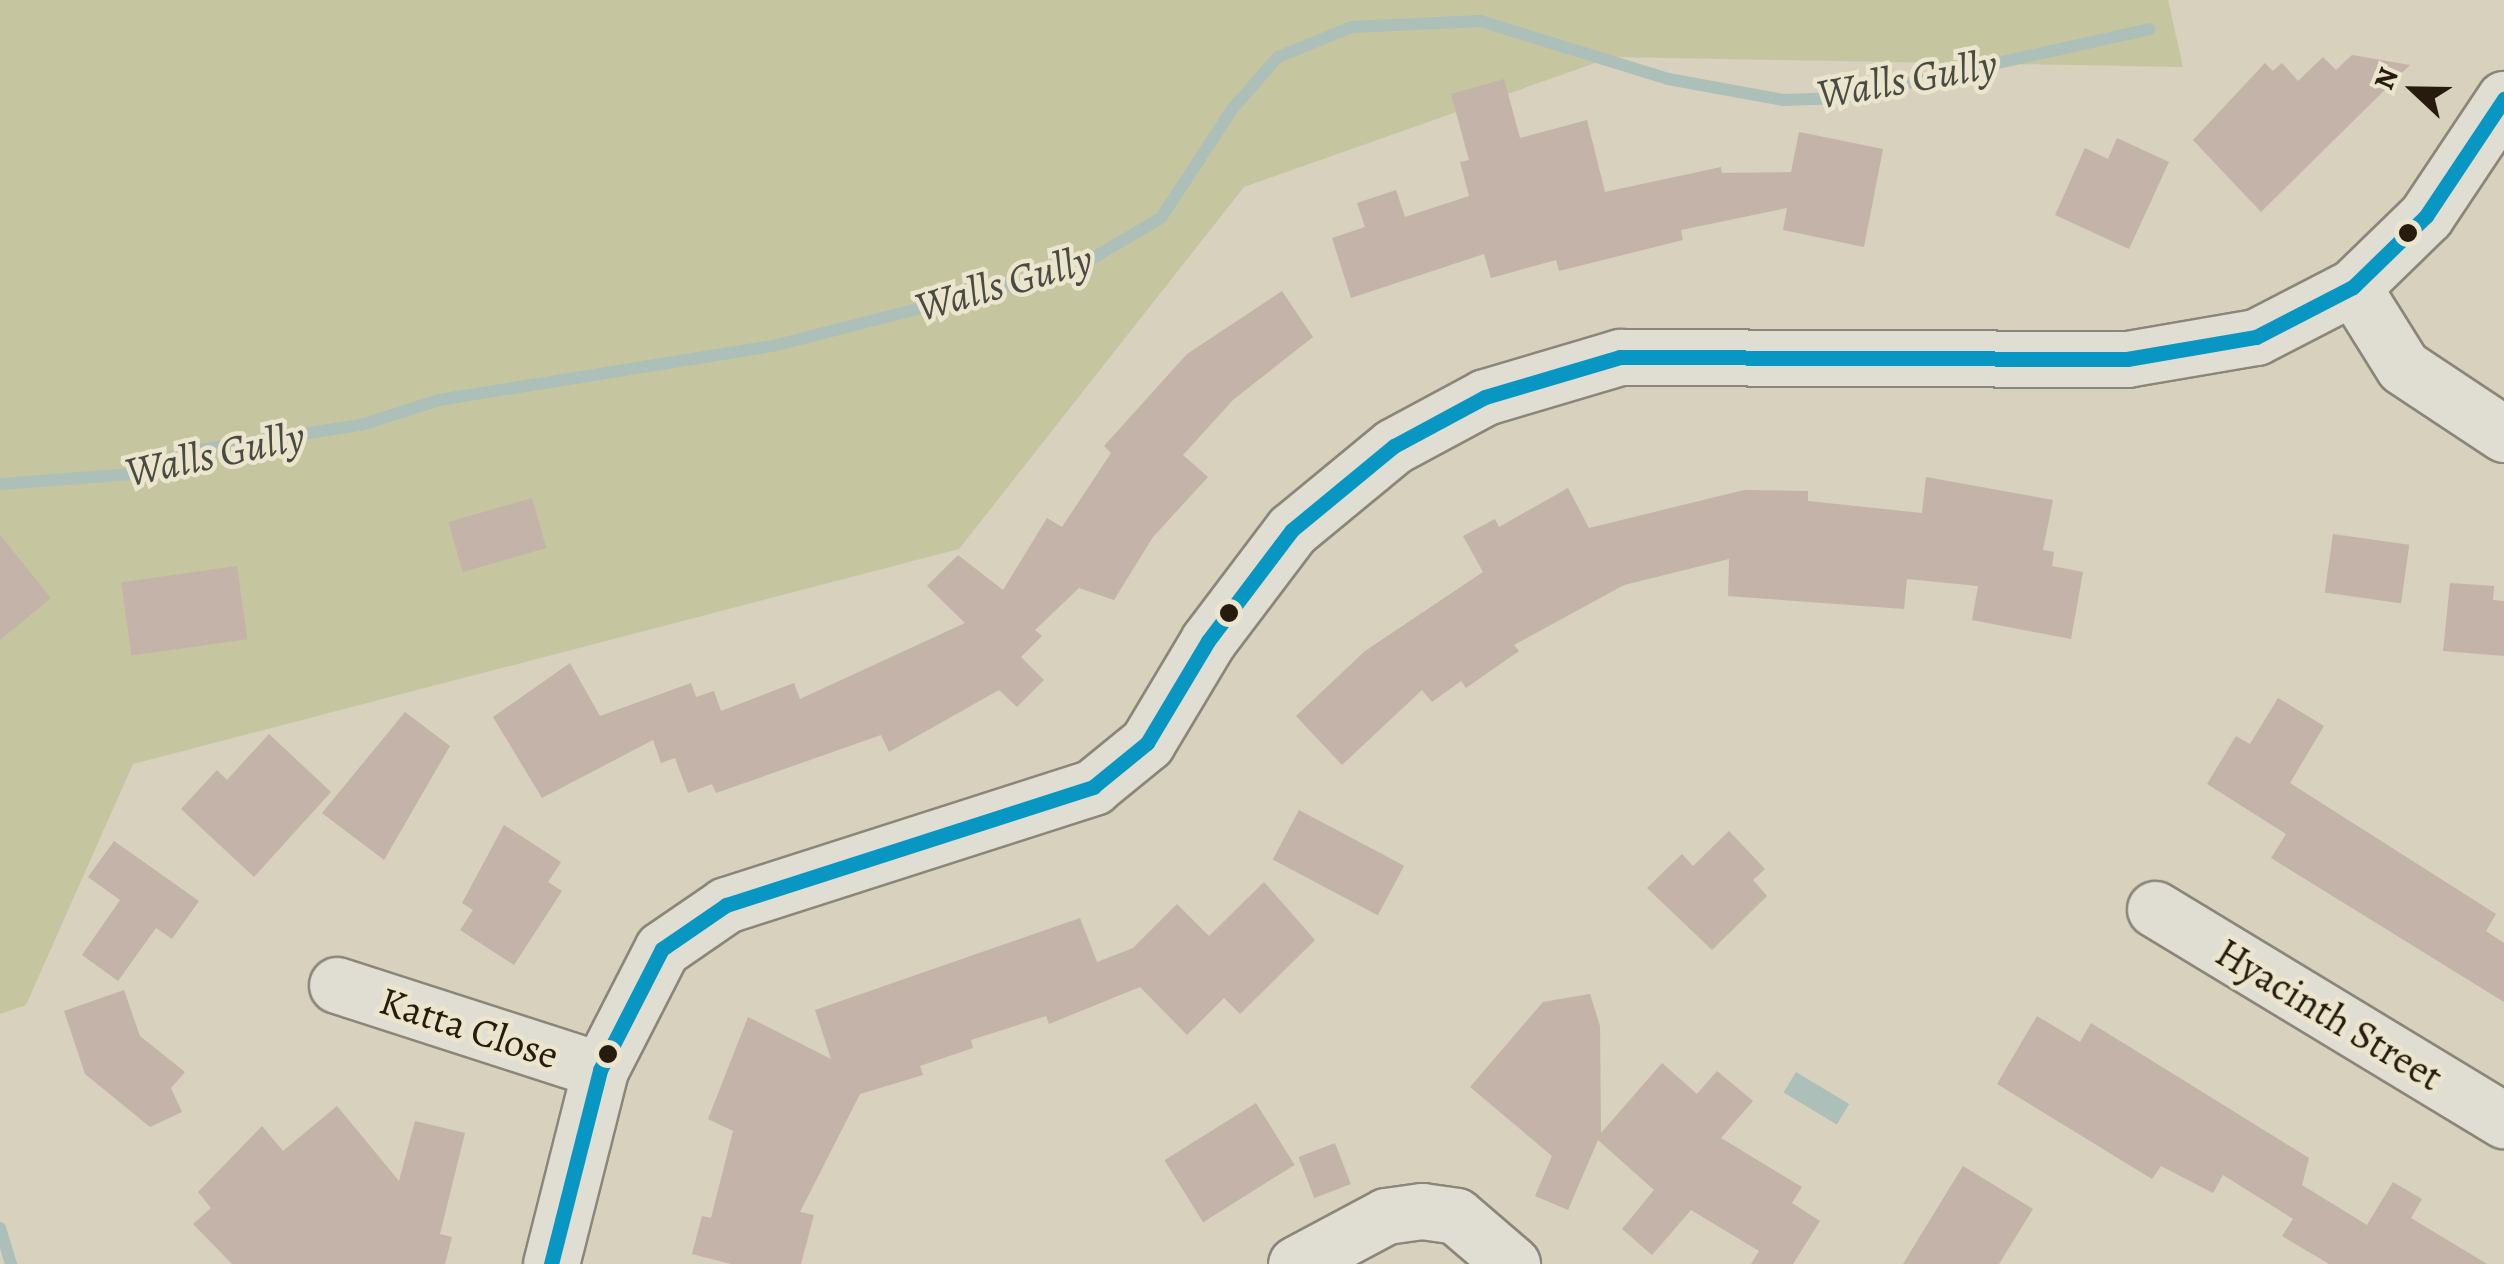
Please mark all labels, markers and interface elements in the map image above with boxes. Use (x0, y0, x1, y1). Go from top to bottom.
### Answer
water label: Walls Gully (1813, 38, 2001, 120)
north arrow (2364, 40, 2464, 140)
text: N (2365, 62, 2408, 95)
unlabelled marker (2398, 223, 2418, 243)
water label: Walls Gully (910, 234, 1098, 332)
water label: Walls Gully (121, 410, 309, 498)
unlabelled marker (1219, 603, 1239, 623)
street label: Hyacinth Street (2207, 929, 2451, 1101)
street label: Katta Close (374, 977, 564, 1079)
unlabelled marker (598, 1044, 618, 1064)

